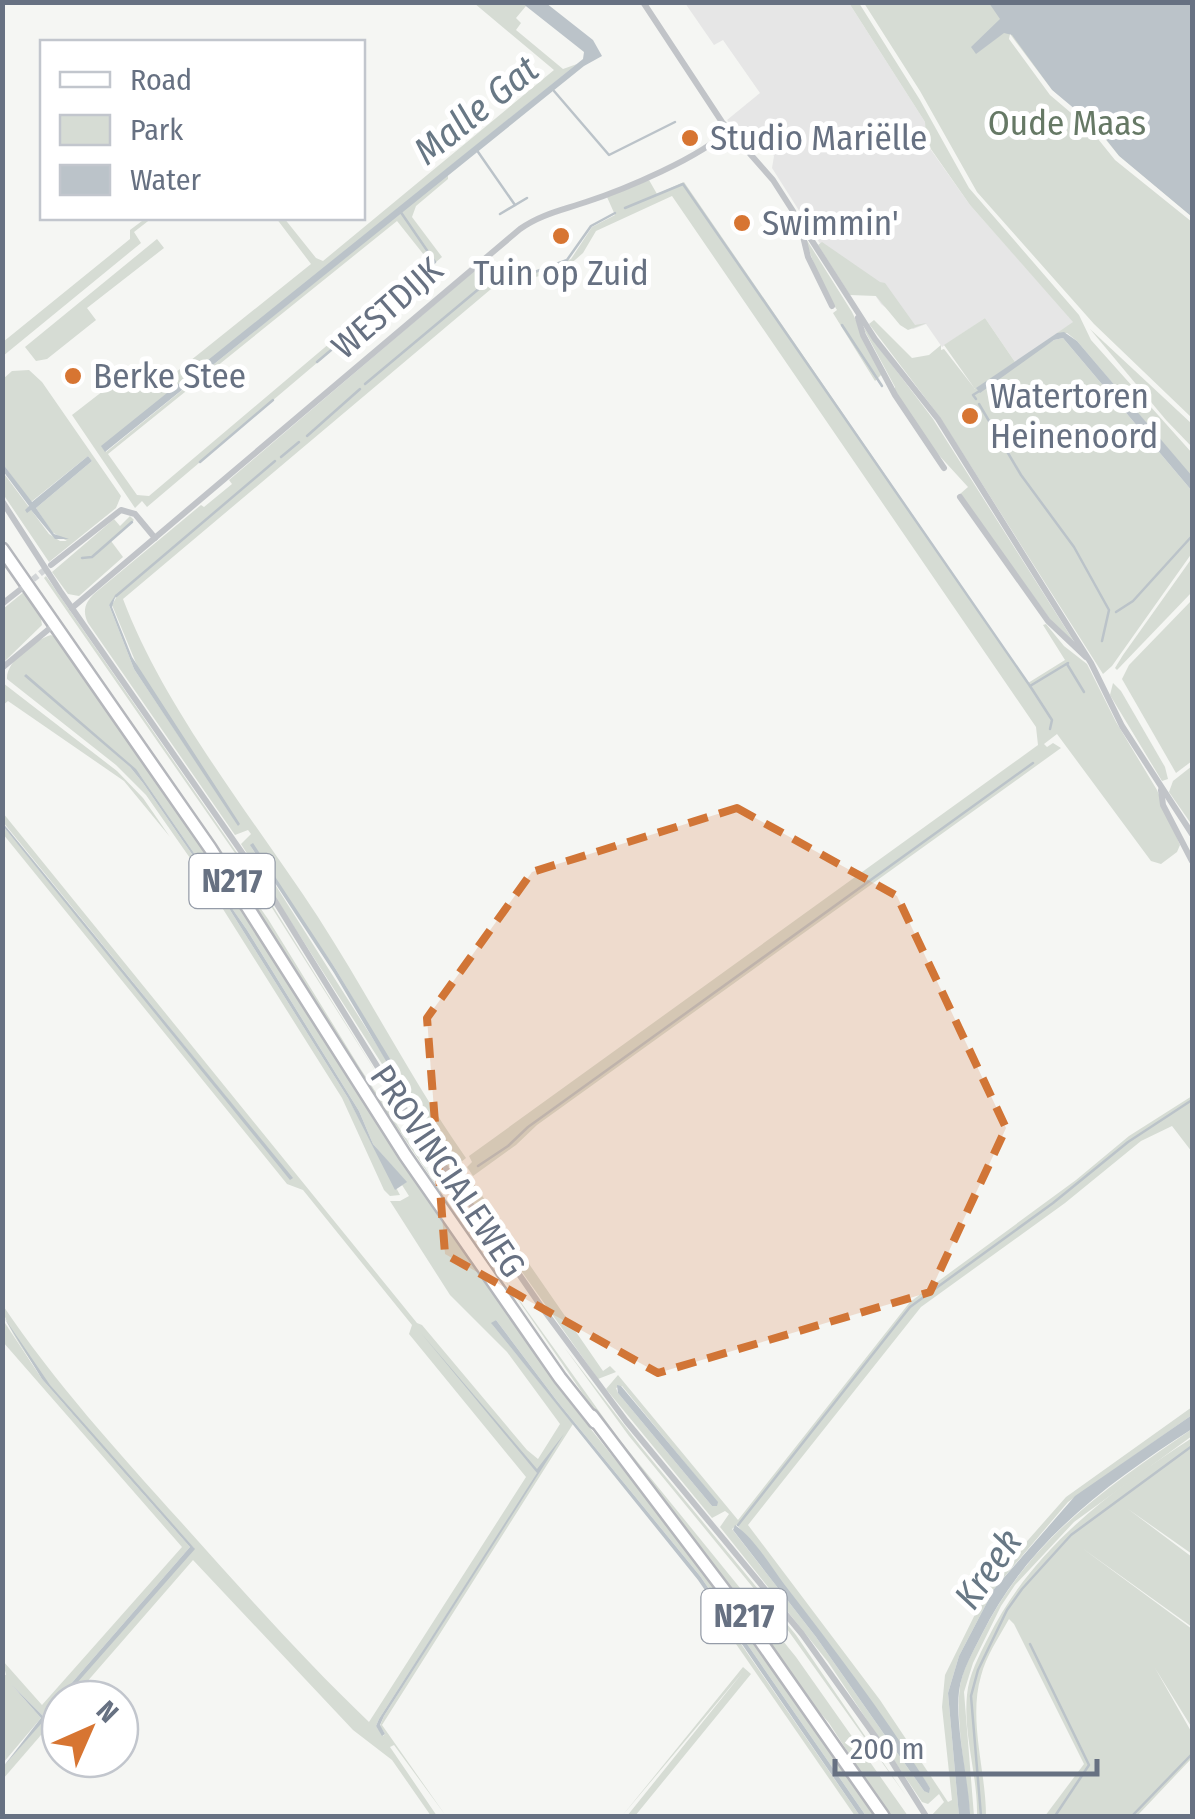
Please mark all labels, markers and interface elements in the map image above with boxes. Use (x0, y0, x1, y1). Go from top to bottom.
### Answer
legend (40, 40, 365, 220)
water label: Malle Gat (404, 46, 548, 174)
text: Road (130, 62, 192, 98)
park label: Oude Maas (988, 102, 1146, 144)
text: Park (130, 112, 183, 148)
place label: Studio Mariëlle (710, 117, 927, 159)
marker: Studio Mariëlle (679, 127, 701, 149)
text: Water (130, 162, 201, 198)
place label: Swimmin' (762, 202, 899, 244)
marker: Swimmin' (731, 212, 753, 234)
marker: Tuin op Zuid (550, 225, 572, 247)
street label: WESTDIJK (323, 248, 451, 367)
place label: Tuin op Zuid (473, 252, 649, 294)
place label: Berke Stee (93, 355, 246, 397)
marker: Berke Stee (62, 365, 84, 387)
place label: Watertoren Heinenoord (990, 375, 1158, 457)
marker: Watertoren Heinenoord (959, 405, 981, 427)
road number: N217 (190, 854, 274, 908)
street label: PROVINCIALEWEG (362, 1057, 534, 1285)
water label: Kreek (944, 1520, 1032, 1618)
road number: N217 (702, 1589, 786, 1643)
north arrow (40, 1679, 140, 1779)
text: N (90, 1694, 125, 1729)
scale bar (835, 1714, 1098, 1776)
text: 200 m (850, 1731, 925, 1767)

